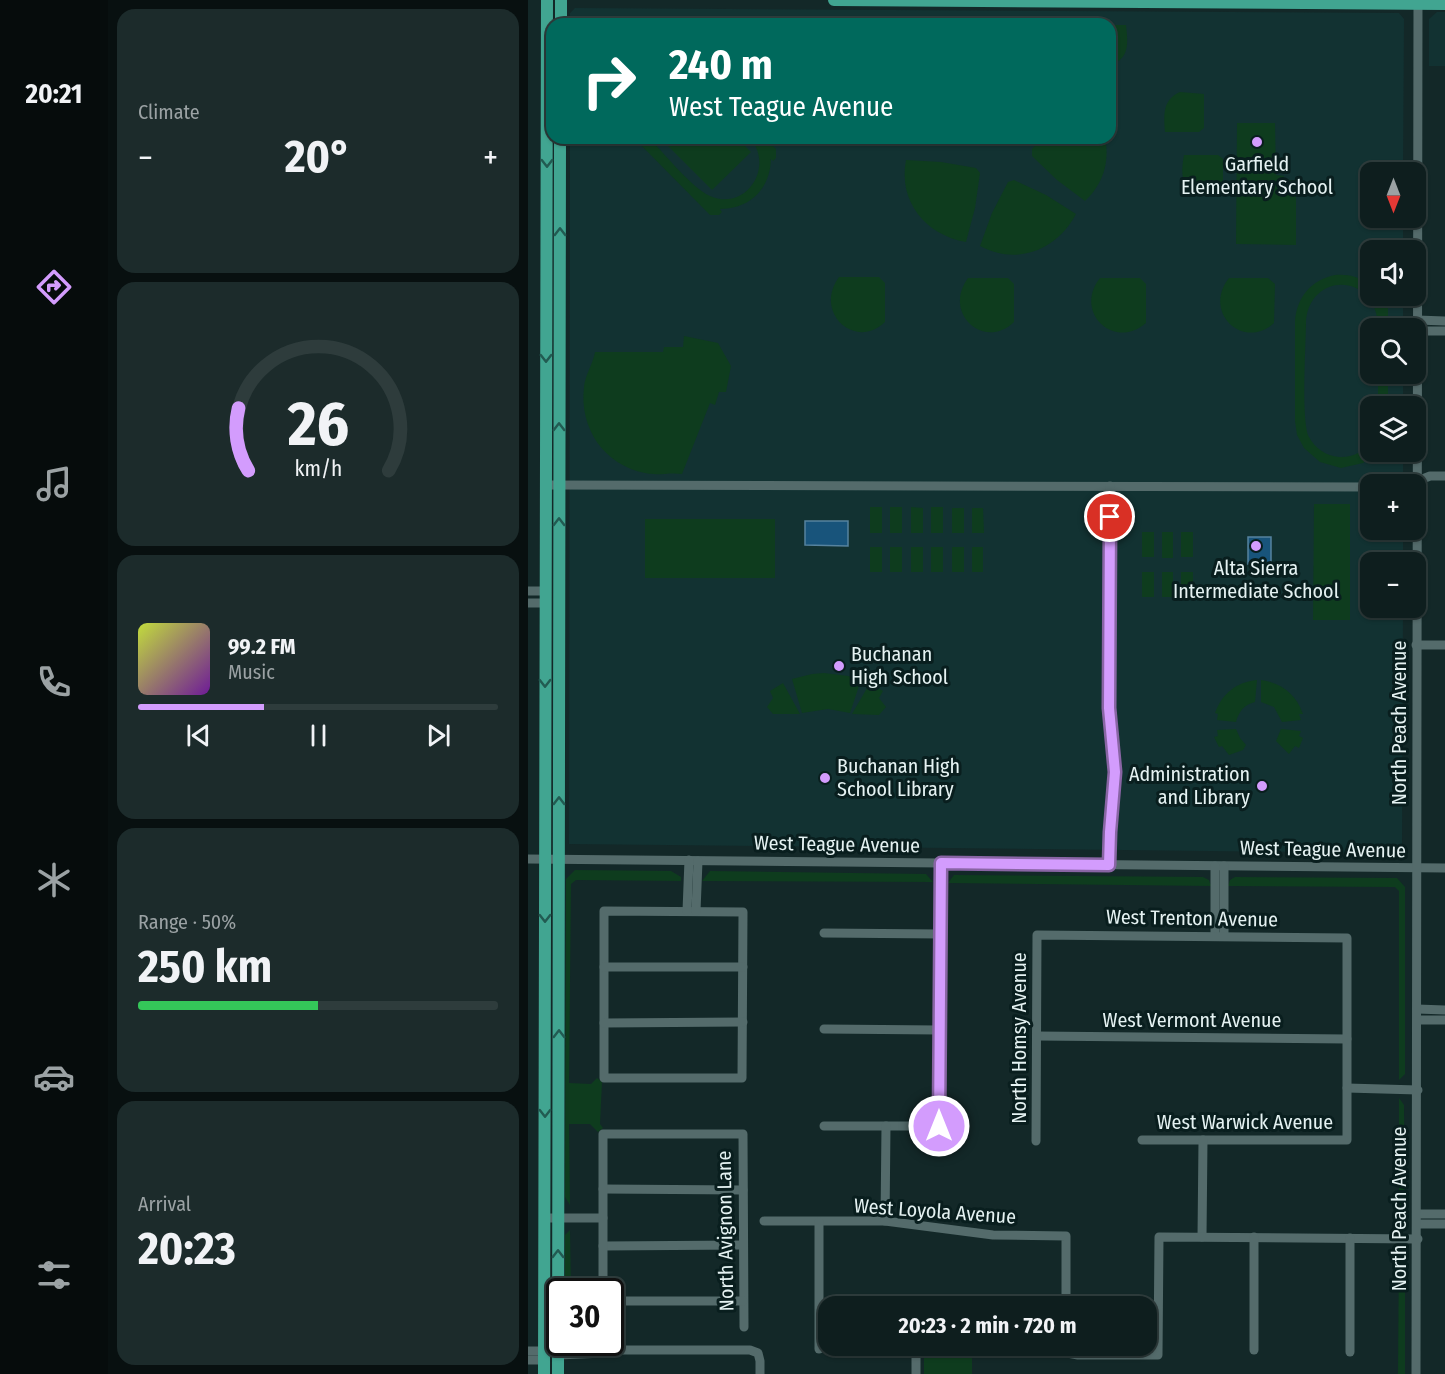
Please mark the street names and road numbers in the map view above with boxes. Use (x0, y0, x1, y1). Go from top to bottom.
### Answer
street label: North Peach Avenue (1387, 641, 1411, 805)
street label: West Teague Avenue (754, 831, 920, 857)
street label: West Teague Avenue (1240, 836, 1406, 862)
street label: West Trenton Avenue (1106, 905, 1278, 931)
street label: North Homsy Avenue (1007, 952, 1031, 1124)
street label: West Vermont Avenue (1103, 1008, 1281, 1032)
street label: West Warwick Avenue (1157, 1110, 1333, 1134)
street label: North Peach Avenue (1387, 1127, 1411, 1291)
street label: North Avignon Lane (712, 1151, 738, 1311)
street label: West Loyola Avenue (853, 1193, 1017, 1229)

